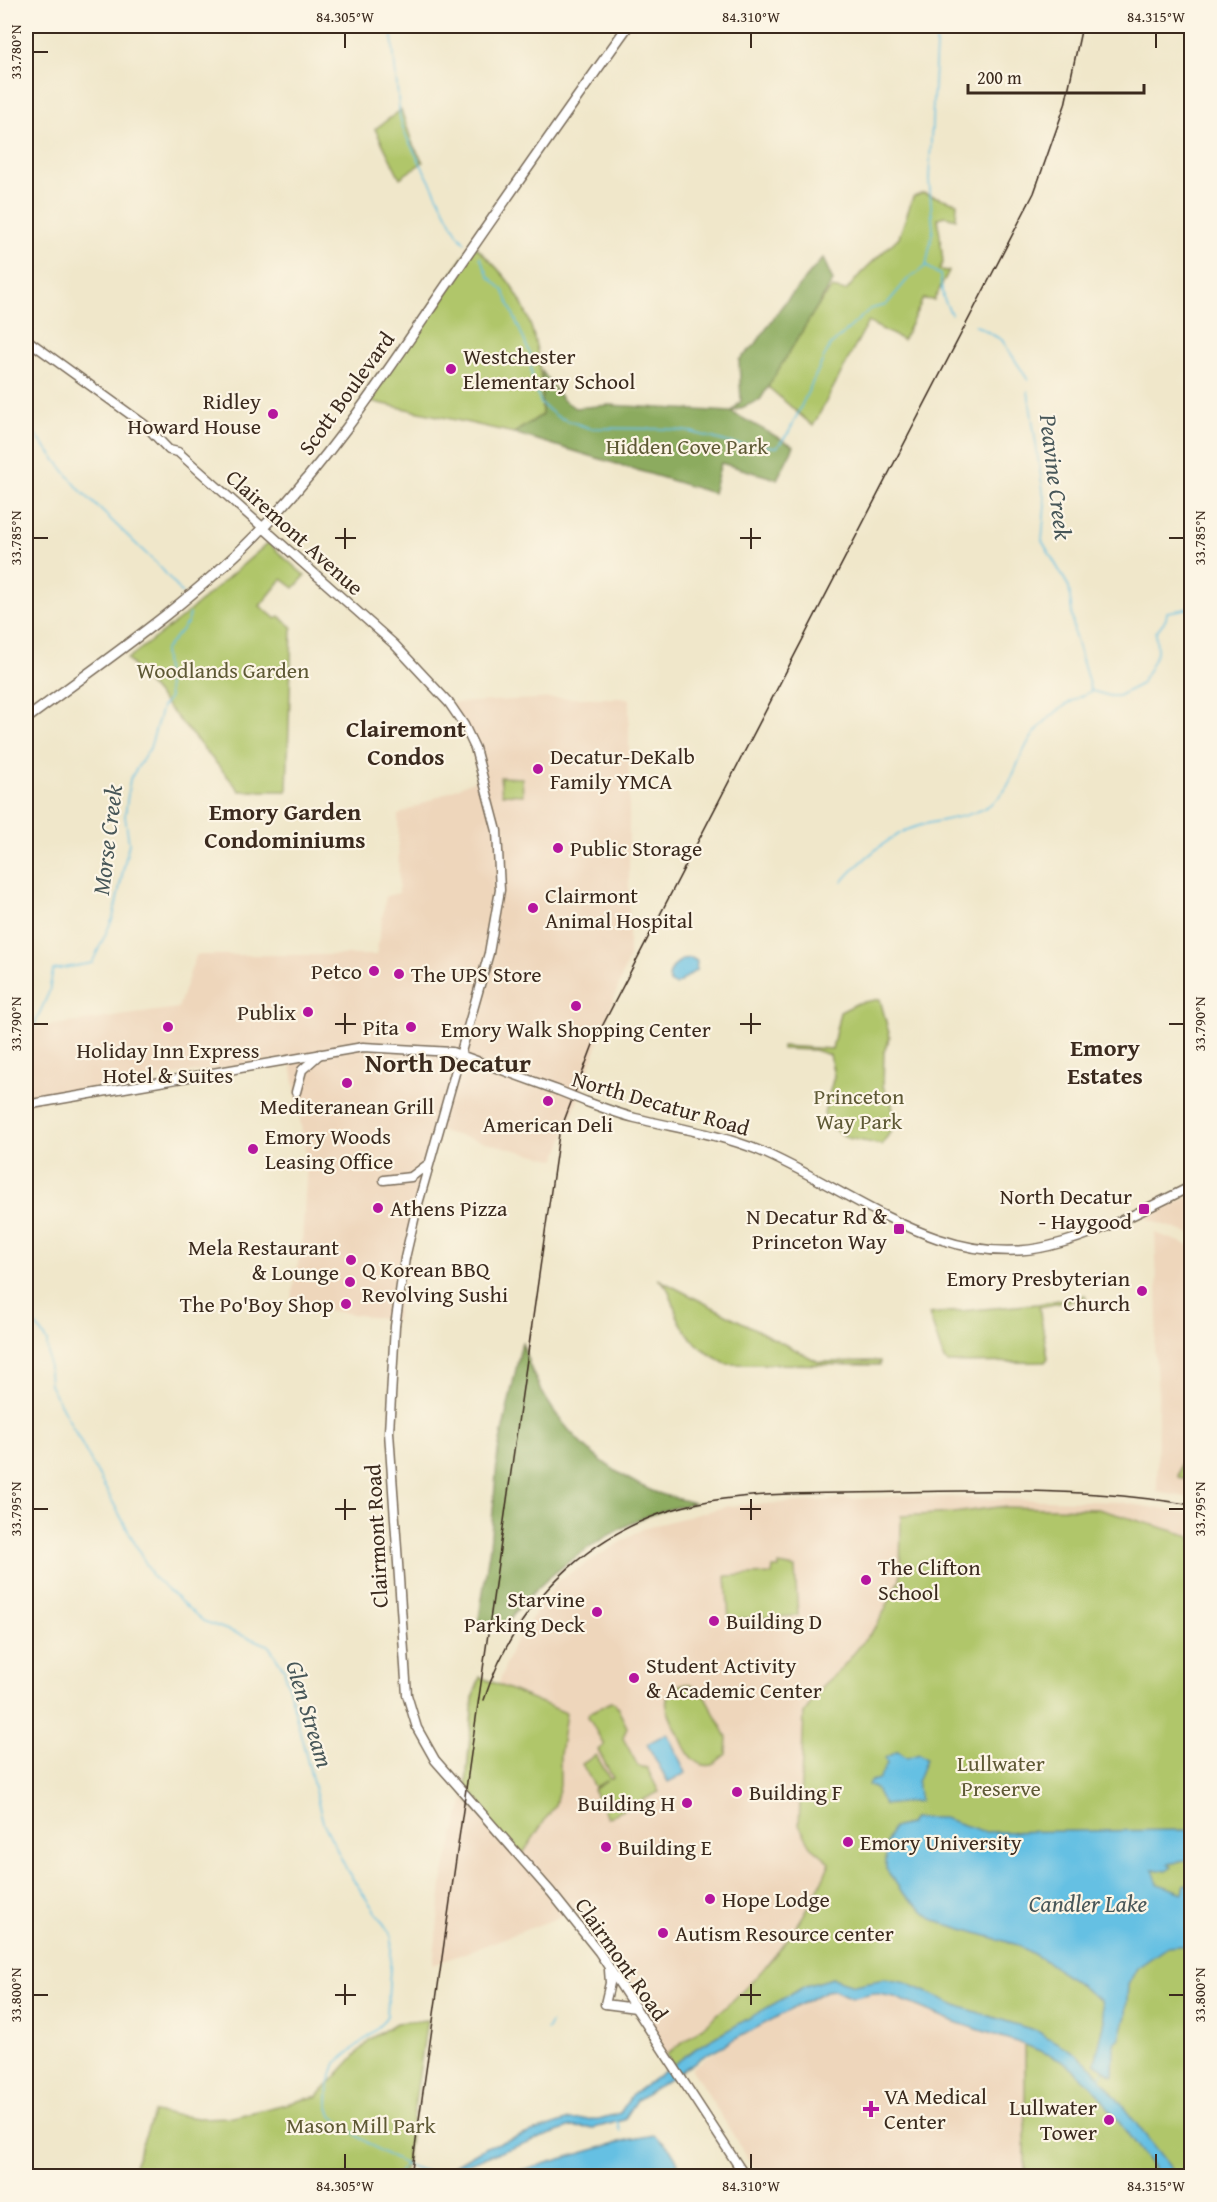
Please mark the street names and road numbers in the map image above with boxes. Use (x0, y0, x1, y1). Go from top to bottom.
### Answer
street label: Scott Boulevard (290, 324, 402, 461)
street label: Clairemont Avenue (219, 461, 371, 603)
street label: North Decatur Road (569, 1062, 754, 1144)
street label: Clairmont Road (356, 1463, 396, 1609)
street label: Clairmont Road (568, 1891, 677, 2027)

